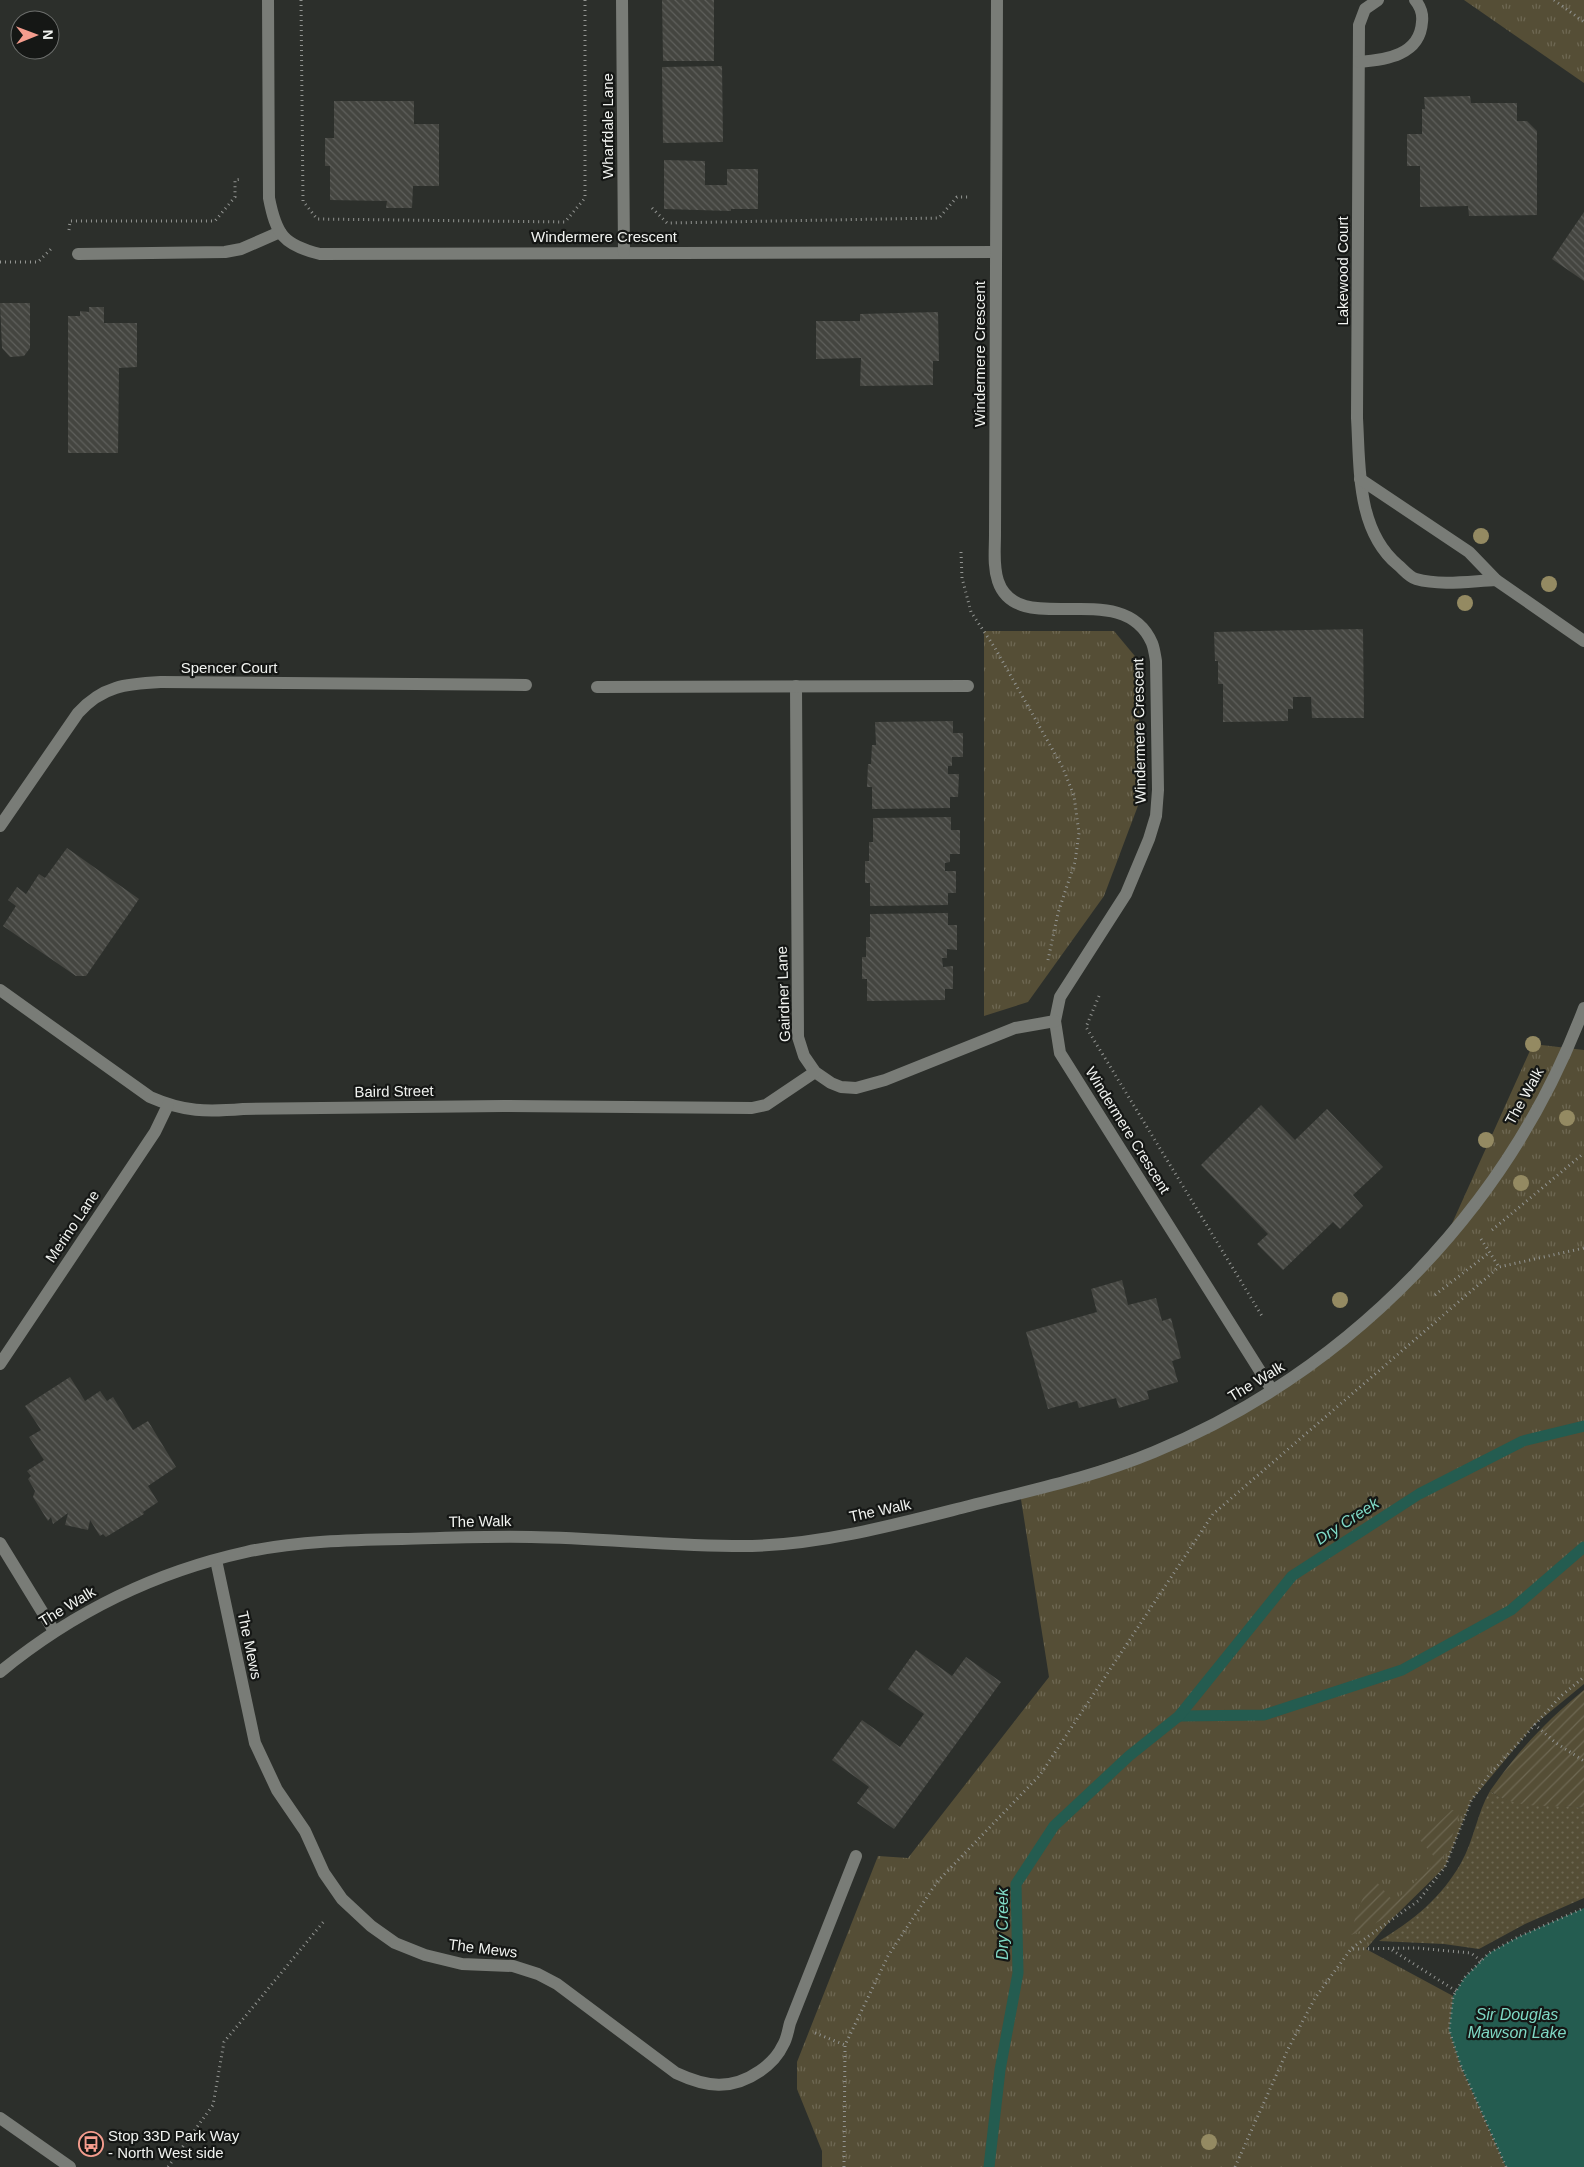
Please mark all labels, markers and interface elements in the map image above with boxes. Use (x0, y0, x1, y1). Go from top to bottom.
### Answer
north arrow (10, 10, 60, 60)
text: N (40, 30, 56, 40)
street label: Wharfdale Lane (599, 73, 616, 179)
street label: Lakewood Court (1334, 216, 1351, 326)
street label: Windermere Crescent (531, 228, 678, 245)
street label: Windermere Crescent (971, 280, 988, 427)
street label: Windermere Crescent (1129, 657, 1149, 804)
street label: Spencer Court (181, 659, 278, 676)
street label: Gairdner Lane (773, 946, 793, 1042)
street label: Windermere Crescent (1082, 1064, 1174, 1197)
street label: The Walk (1501, 1064, 1547, 1128)
street label: Baird Street (354, 1082, 435, 1100)
street label: Merino Lane (42, 1187, 102, 1265)
street label: The Walk (1225, 1357, 1288, 1404)
water label: Dry Creek (1312, 1494, 1383, 1548)
street label: The Walk (848, 1495, 913, 1525)
street label: The Walk (448, 1512, 512, 1530)
street label: The Walk (36, 1582, 99, 1629)
street label: The Mews (234, 1609, 266, 1681)
water label: Dry Creek (994, 1887, 1011, 1960)
street label: The Mews (448, 1935, 518, 1961)
water label: Sir Douglas Mawson Lake (1468, 2006, 1566, 2041)
place label: Stop 33D Park Way - North West side (108, 2127, 240, 2161)
bus stop icon: Stop 33D Park Way - North West side (78, 2131, 104, 2157)

